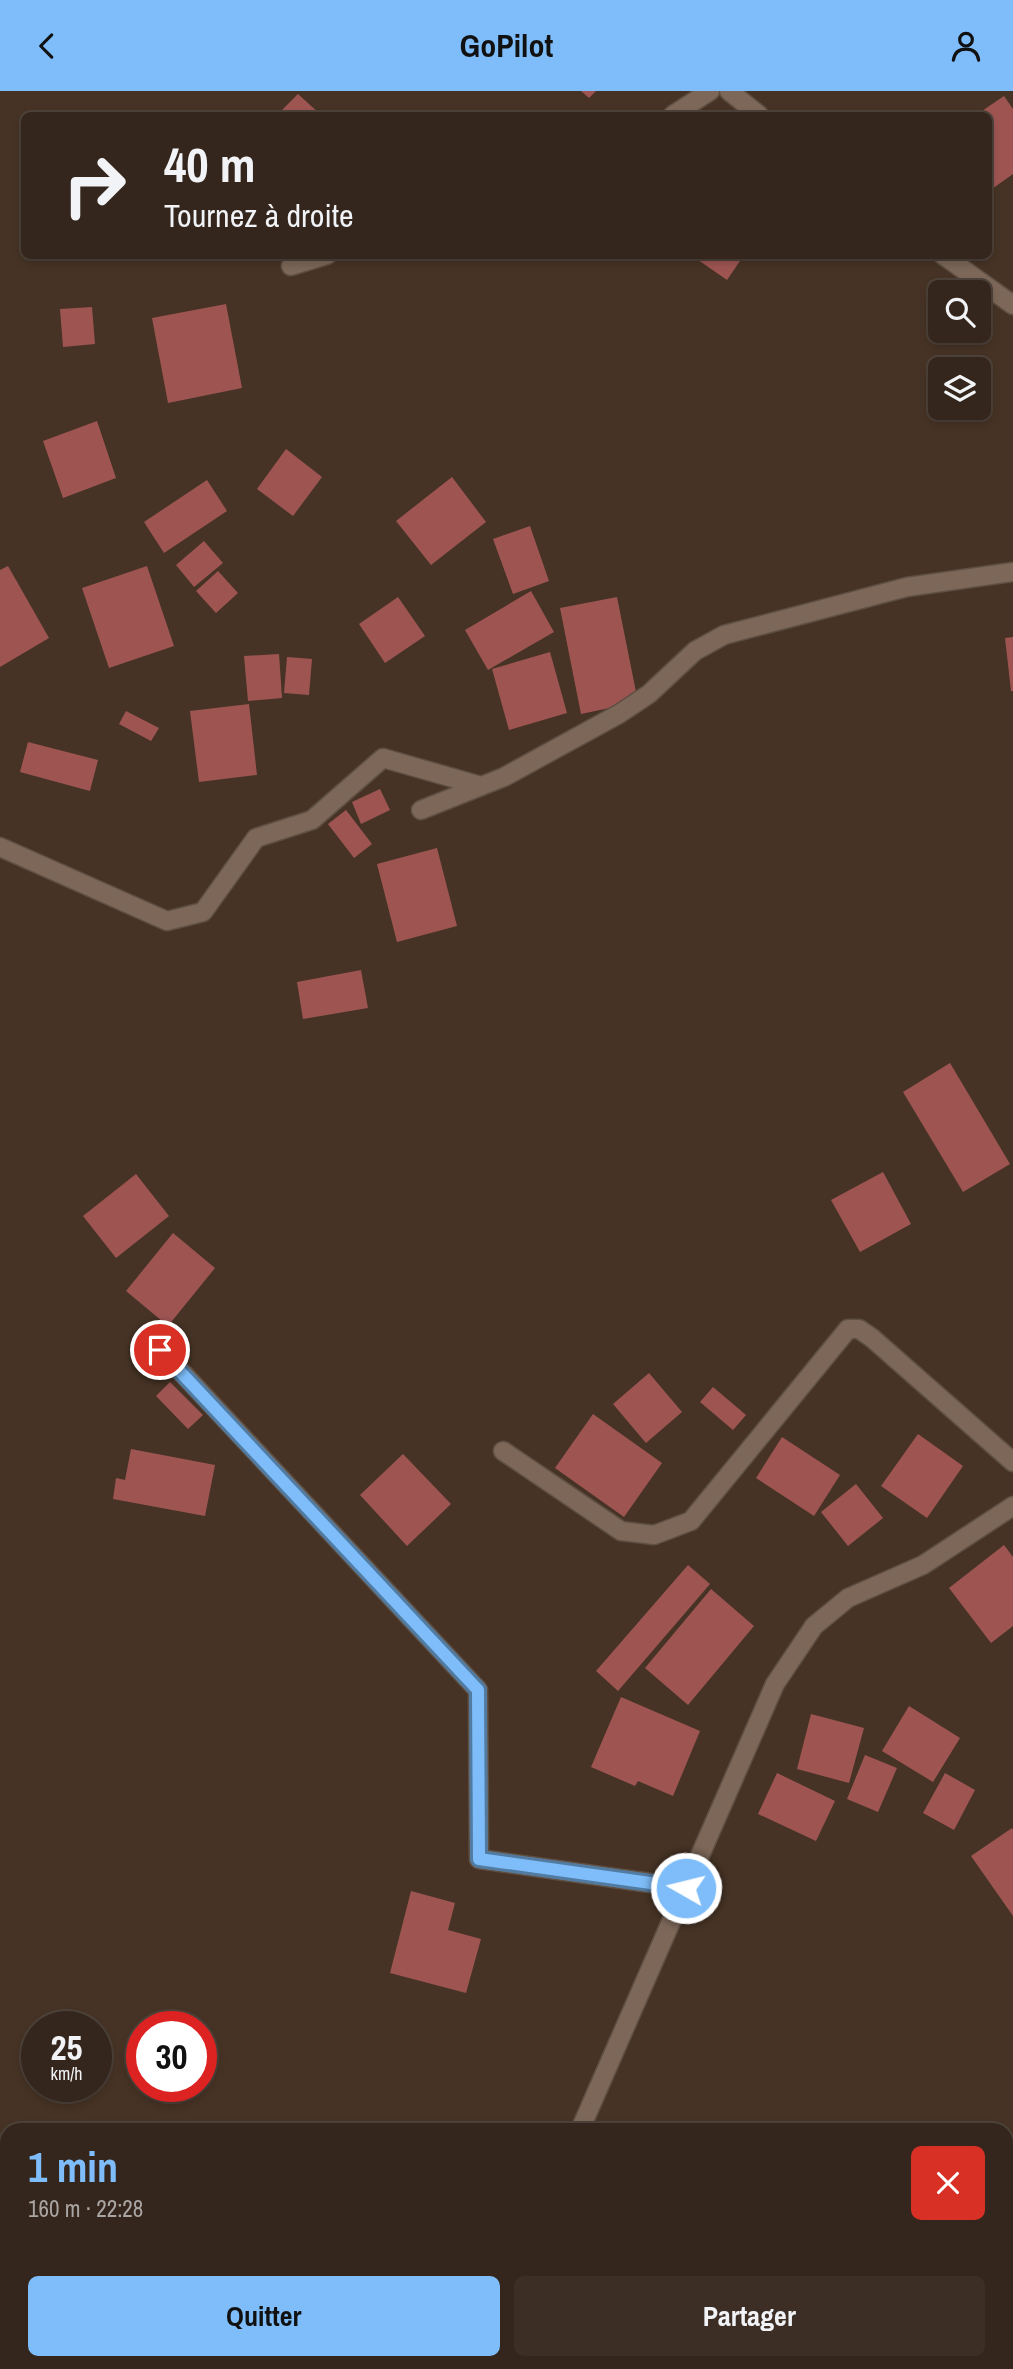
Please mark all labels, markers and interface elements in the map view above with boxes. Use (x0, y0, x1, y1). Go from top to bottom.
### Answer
text: GoPilot (460, 24, 553, 67)
icon: back (28, 27, 66, 65)
icon: person (947, 27, 985, 65)
text: 40 m (164, 131, 256, 197)
icon: right (49, 140, 140, 231)
text: Tournez à droite (164, 194, 354, 237)
map controls (928, 280, 991, 420)
button: search (928, 280, 991, 343)
button: layers (928, 357, 991, 420)
pin (130, 1320, 190, 1380)
icon: arrive (141, 1331, 179, 1369)
position arrow (649, 1851, 723, 1925)
speed limit sign: 30 (126, 2011, 217, 2102)
text: 25 (51, 2024, 82, 2071)
text: km/h (51, 2061, 83, 2086)
text: 1 min (28, 2139, 118, 2195)
button: close (911, 2146, 985, 2220)
text: 160 m · 22:28 (28, 2193, 143, 2224)
button: Quitter (28, 2276, 500, 2356)
button: Partager (514, 2276, 985, 2356)

